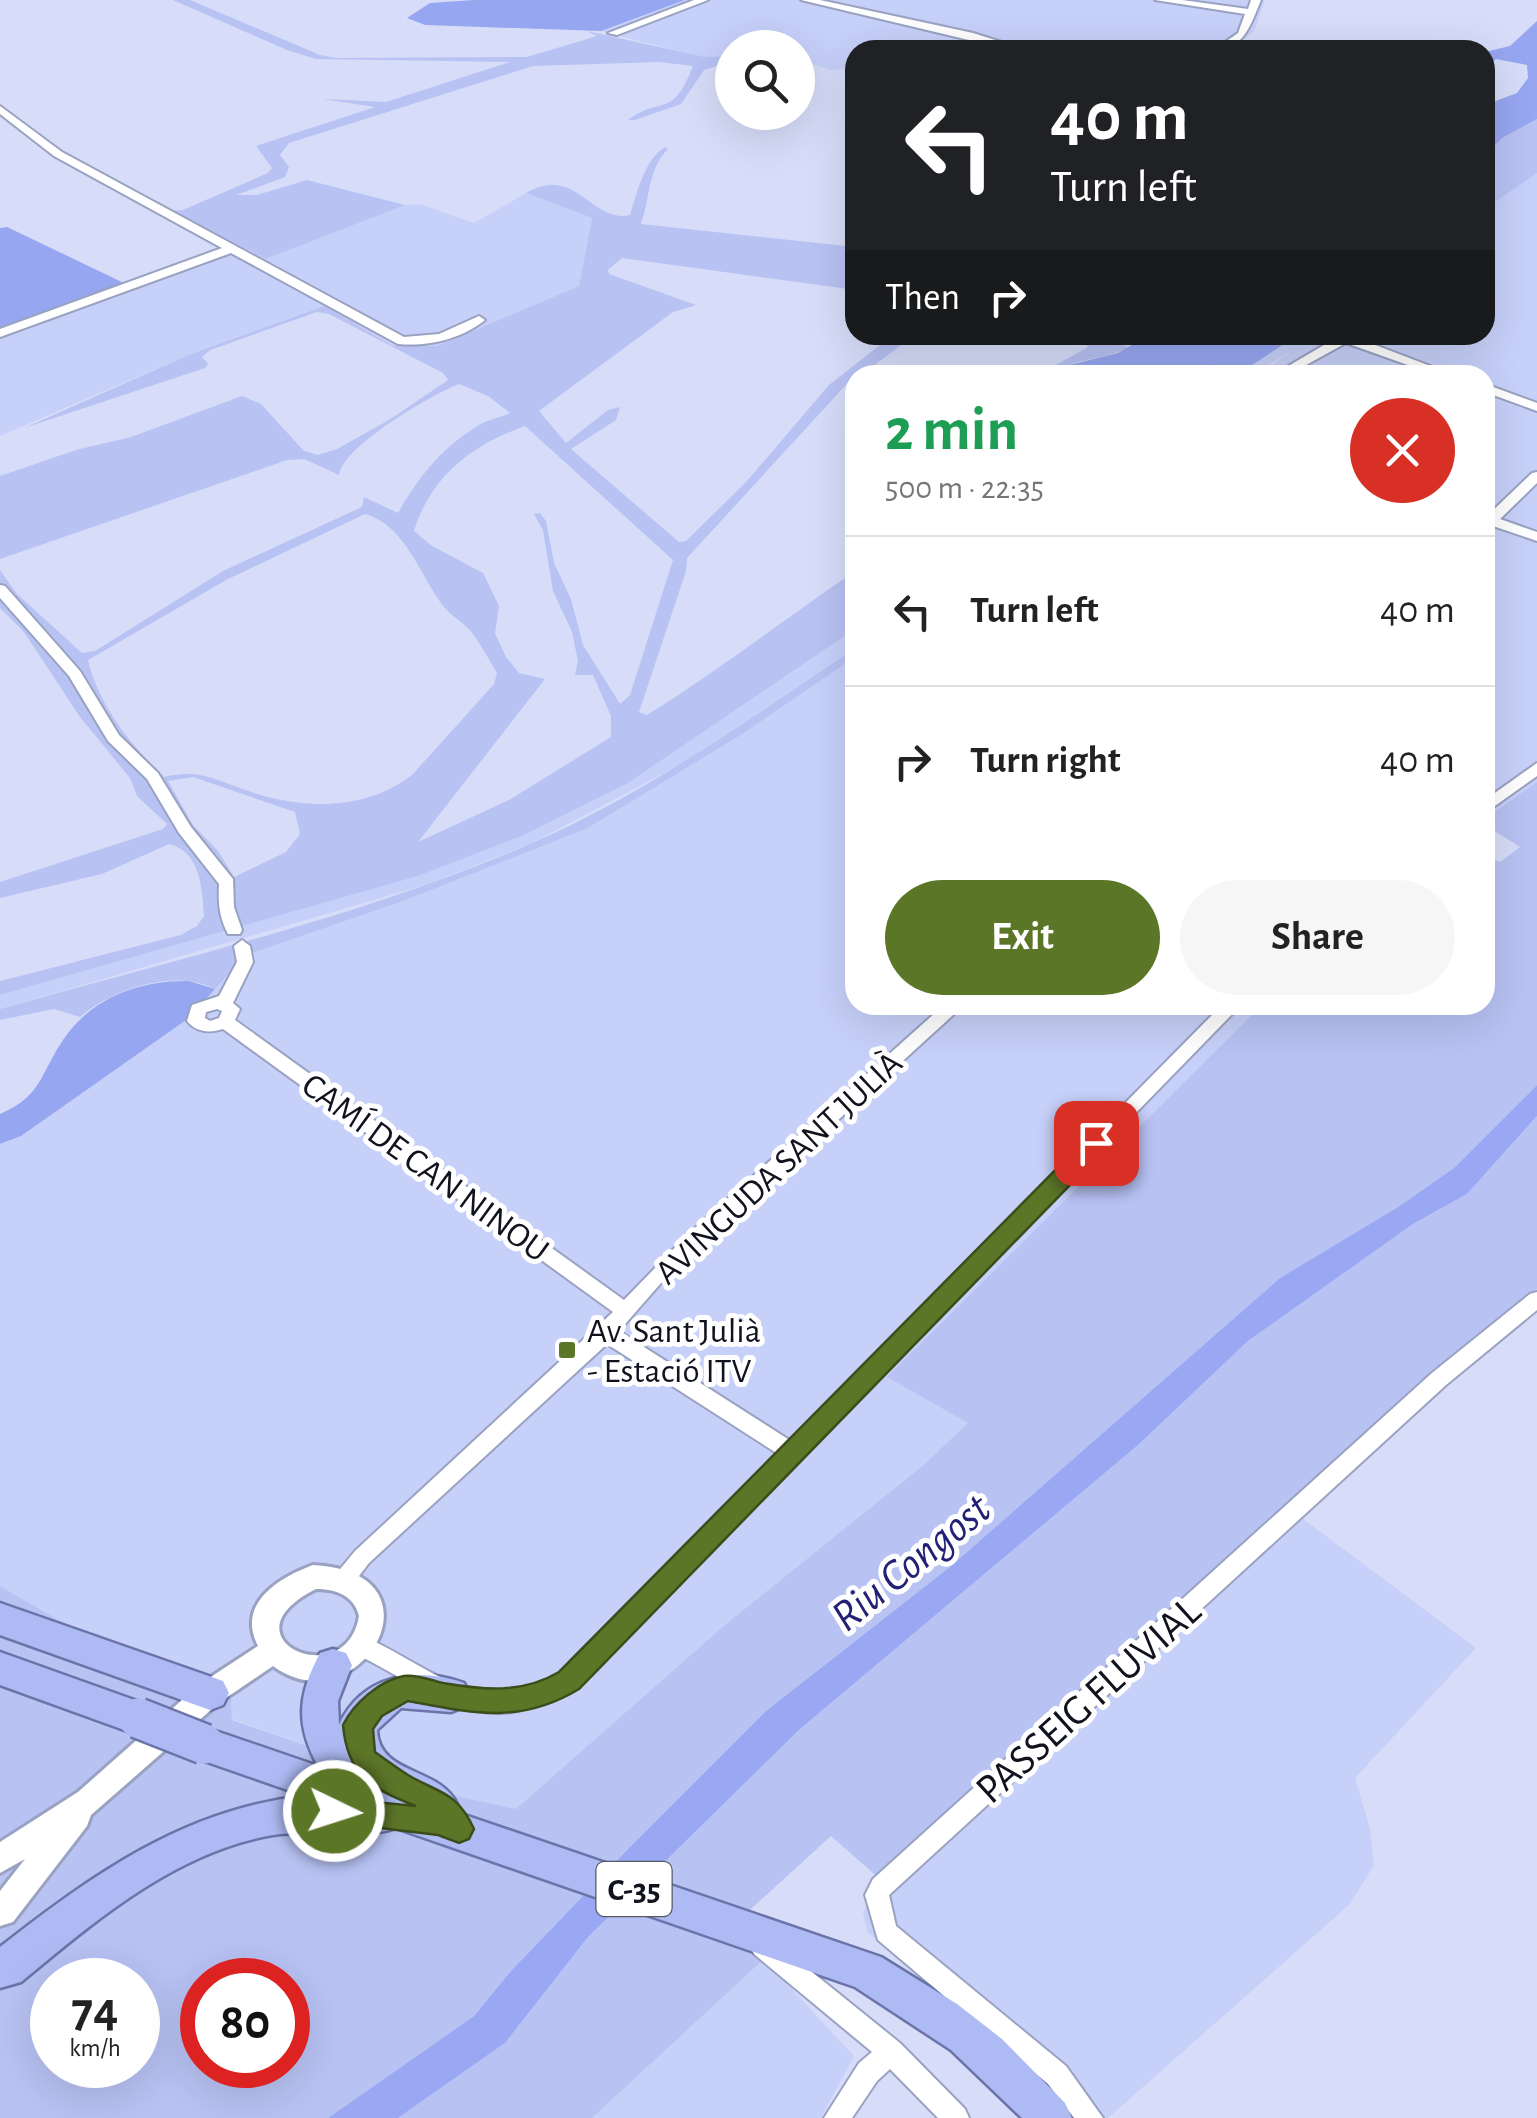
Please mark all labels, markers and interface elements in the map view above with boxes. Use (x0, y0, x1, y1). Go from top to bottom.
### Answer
map controls (715, 30, 815, 130)
button: search (715, 30, 815, 130)
icon: left (885, 80, 1015, 210)
text: 40 m (1050, 83, 1189, 153)
text: Turn left (1050, 165, 1197, 210)
icon: right (980, 270, 1035, 325)
text: Then (885, 279, 960, 317)
button: close (1350, 398, 1455, 503)
text: 2 min (885, 401, 1018, 461)
text: 500 m · 22:35 (885, 472, 1044, 504)
icon: left (885, 584, 940, 639)
text: Turn left (970, 592, 1098, 630)
text: 40 m (1380, 592, 1455, 630)
icon: right (885, 734, 940, 789)
text: Turn right (970, 742, 1120, 780)
text: 40 m (1380, 742, 1455, 780)
button: Exit (885, 880, 1160, 995)
button: Share (1180, 880, 1455, 995)
street label: AVINGUDA SANT JULIÀ (648, 1044, 909, 1291)
street label: CAMÍ DE CAN NINOU (295, 1066, 556, 1269)
pin (1054, 1101, 1139, 1186)
icon: arrive (1069, 1116, 1124, 1171)
place label: Av. Sant Julià - Estació ITV (587, 1314, 761, 1389)
marker: Av. Sant Julià - Estació ITV (556, 1339, 578, 1361)
water label: Riu Congost (824, 1486, 1000, 1640)
street label: PASSEIG FLUVIAL (968, 1589, 1209, 1812)
position arrow (282, 1759, 386, 1863)
road number: C-35 (596, 1862, 672, 1916)
speed limit sign: 80 (180, 1958, 310, 2088)
text: 74 (72, 1986, 118, 2036)
text: km/h (69, 2036, 121, 2061)

